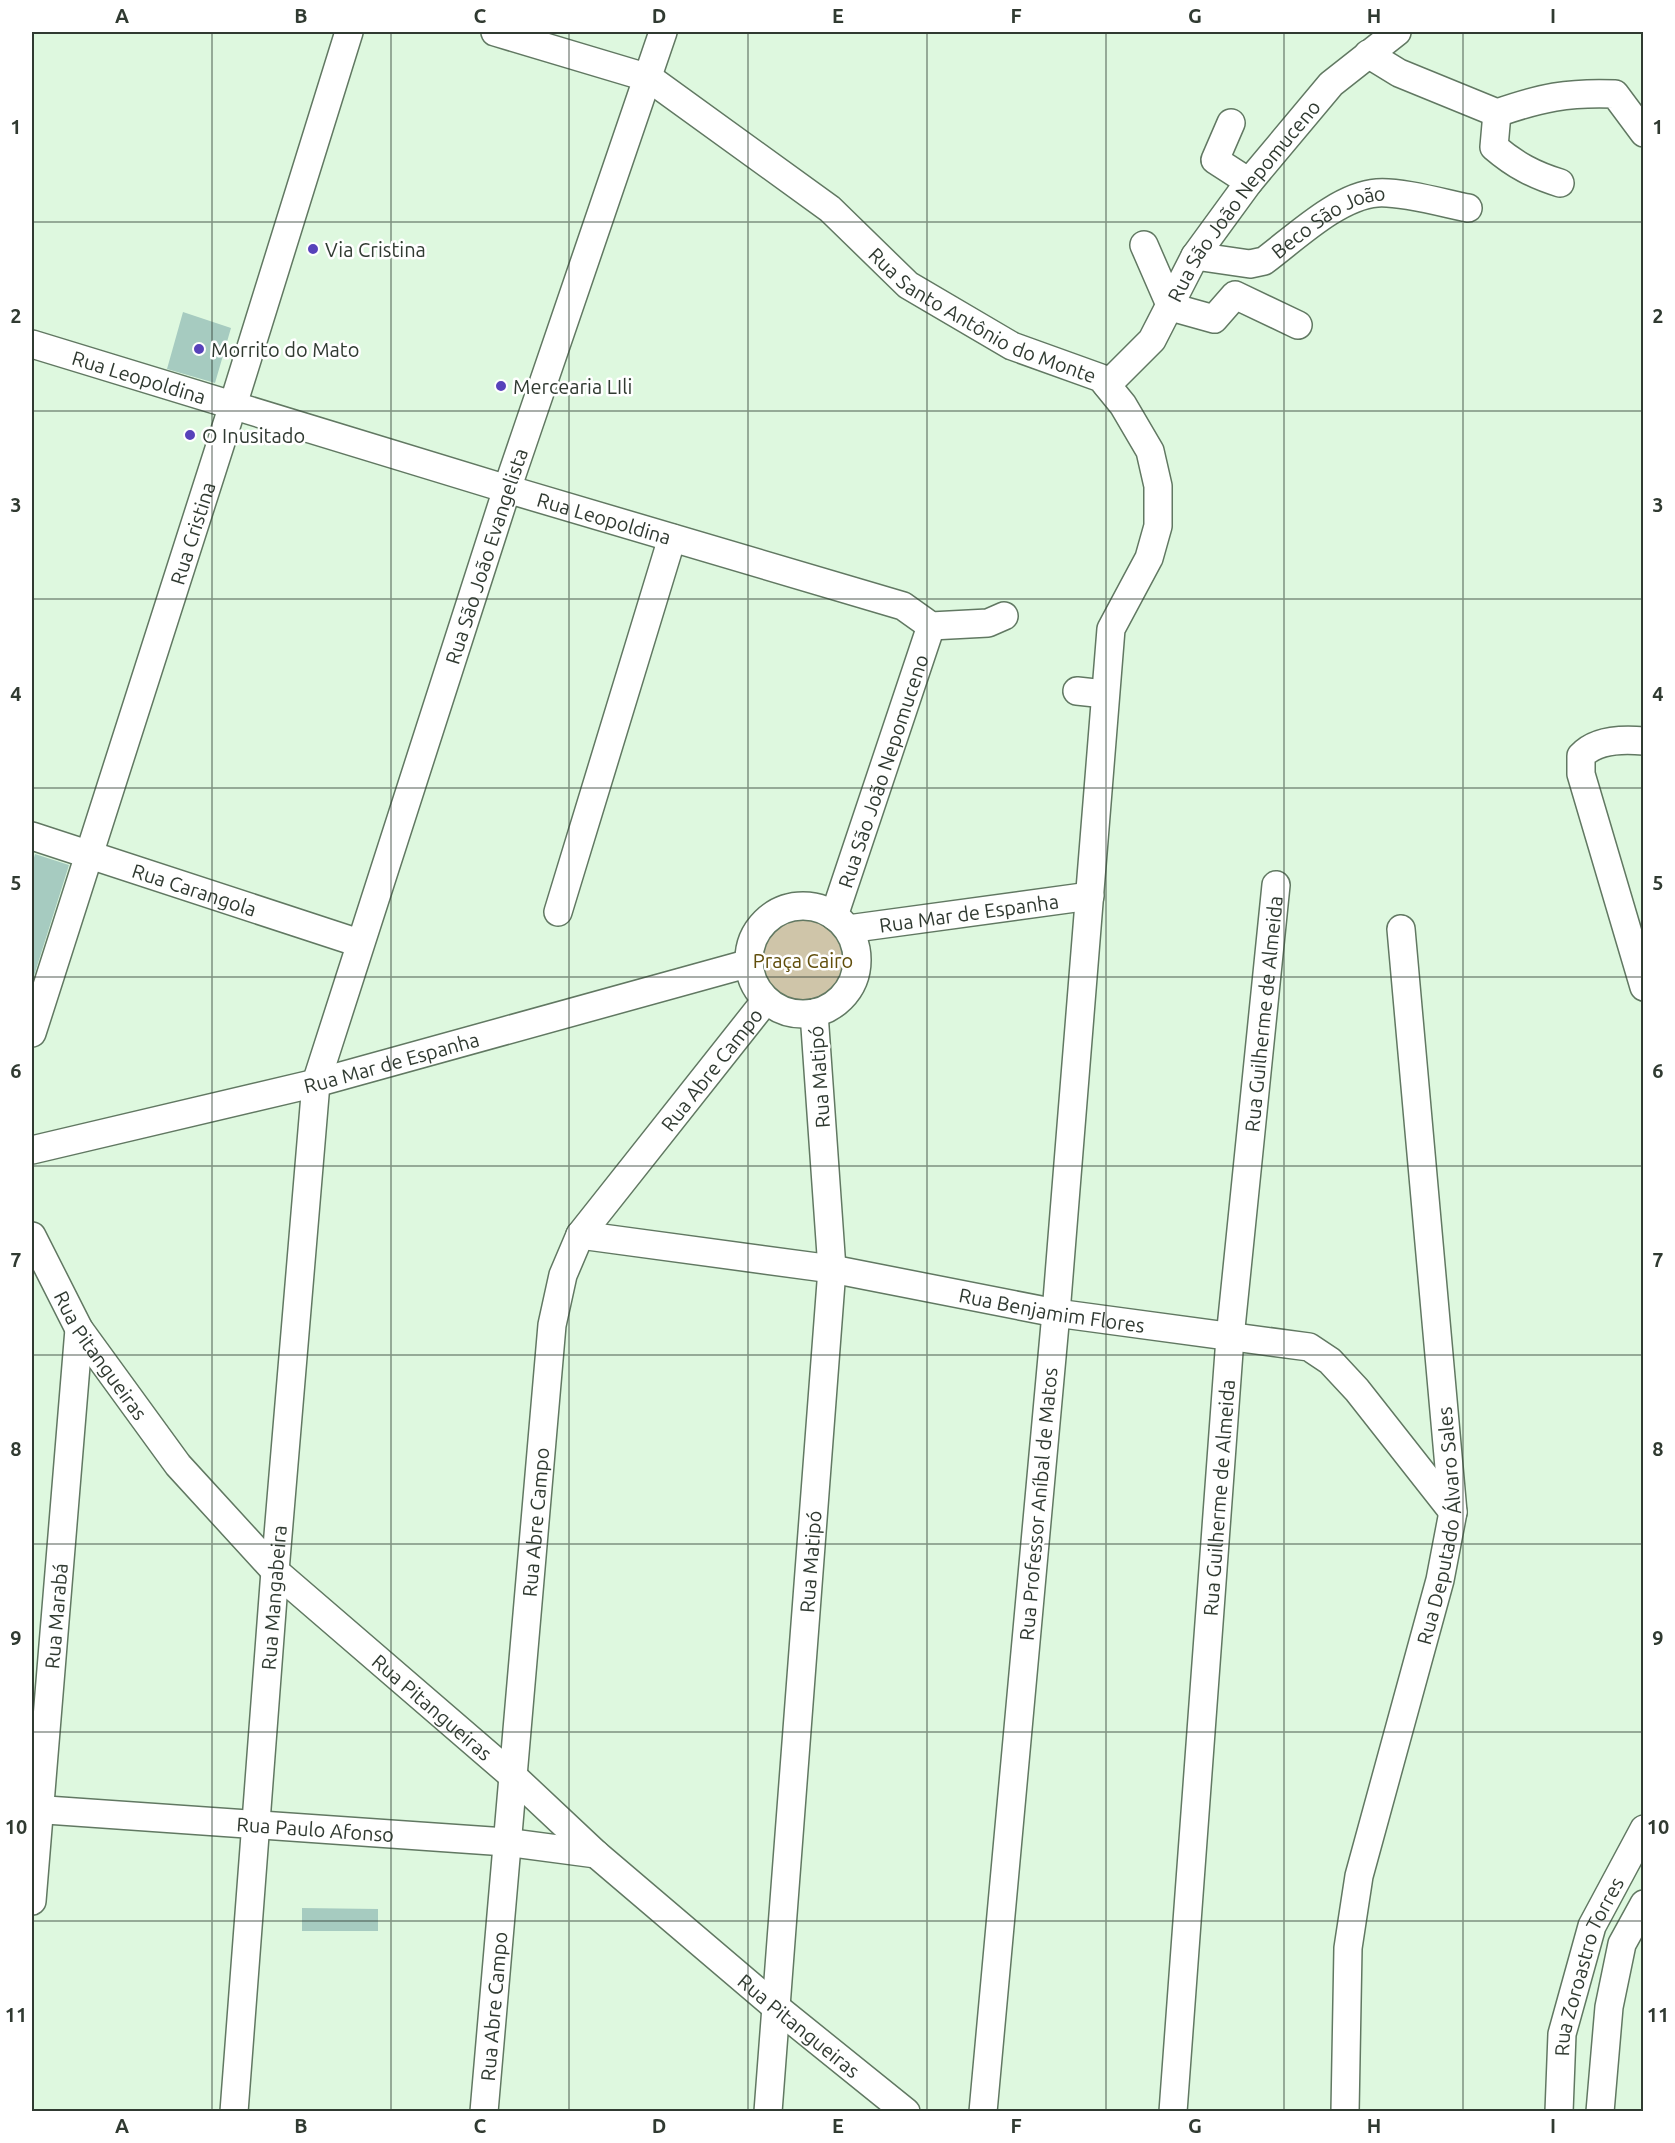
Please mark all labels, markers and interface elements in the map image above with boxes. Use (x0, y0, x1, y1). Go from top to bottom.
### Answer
text: A (115, 4, 129, 27)
text: B (294, 4, 308, 27)
text: C (474, 4, 487, 27)
text: D (652, 4, 666, 27)
text: E (832, 4, 844, 27)
text: F (1010, 4, 1022, 27)
text: G (1188, 4, 1202, 27)
text: H (1367, 4, 1381, 27)
text: I (1550, 4, 1556, 27)
street label: Rua São João Nepomuceno (1162, 95, 1324, 305)
text: 1 (10, 115, 22, 138)
text: 1 (1652, 115, 1664, 138)
street label: Beco São João (1266, 181, 1386, 263)
place label: Via Cristina (325, 238, 426, 261)
marker: Via Cristina (306, 242, 320, 256)
street label: Rua Santo Antônio do Monte (864, 242, 1100, 387)
text: 2 (10, 304, 22, 327)
text: 2 (1652, 304, 1664, 327)
place label: Morrito do Mato (211, 338, 359, 361)
marker: Morrito do Mato (192, 342, 206, 356)
street label: Rua Leopoldina (69, 345, 209, 408)
place label: Mercearia LIli (513, 375, 632, 398)
marker: Mercearia LIli (494, 379, 508, 393)
place label: O Inusitado (202, 424, 305, 447)
marker: O Inusitado (183, 428, 197, 442)
street label: Rua São João Evangelista (440, 445, 532, 667)
street label: Rua Cristina (165, 479, 219, 587)
street label: Rua Leopoldina (534, 487, 674, 548)
text: 3 (10, 493, 22, 516)
text: 3 (1652, 493, 1664, 516)
street label: Rua São João Nepomuceno (833, 651, 932, 891)
text: 4 (10, 682, 22, 705)
text: 4 (1652, 682, 1664, 705)
street label: Rua Carangola (129, 858, 260, 920)
text: 5 (10, 871, 22, 894)
text: 5 (1652, 871, 1664, 894)
street label: Rua Mar de Espanha (878, 889, 1060, 936)
street label: Rua Guilherme de Almeida (1239, 895, 1286, 1133)
park label: Praça Cairo (753, 949, 853, 972)
street label: Rua Abre Campo (656, 1003, 767, 1135)
street label: Rua Matipó (804, 1025, 834, 1129)
street label: Rua Mar de Espanha (301, 1027, 482, 1097)
text: 6 (10, 1059, 22, 1082)
text: 6 (1652, 1059, 1664, 1082)
text: 7 (10, 1248, 22, 1271)
text: 7 (1652, 1248, 1664, 1271)
street label: Rua Benjamim Flores (957, 1283, 1146, 1336)
street label: Rua Pitangueiras (50, 1287, 152, 1424)
street label: Rua Professor Aníbal de Matos (1015, 1366, 1061, 1642)
street label: Rua Guilherme de Almeida (1198, 1378, 1238, 1617)
street label: Rua Deputado Álvaro Sales (1411, 1406, 1465, 1647)
text: 8 (10, 1437, 22, 1460)
text: 8 (1652, 1437, 1664, 1460)
street label: Rua Abre Campo (517, 1447, 553, 1598)
street label: Rua Matipó (794, 1510, 825, 1614)
street label: Rua Mangabeira (256, 1524, 290, 1671)
street label: Rua Marabá (40, 1562, 71, 1670)
text: 9 (10, 1626, 22, 1649)
text: 9 (1652, 1626, 1664, 1649)
street label: Rua Pitangueiras (368, 1649, 497, 1765)
street label: Rua Paulo Afonso (236, 1812, 395, 1846)
text: 10 (5, 1815, 27, 1838)
text: 10 (1647, 1815, 1669, 1838)
street label: Rua Zoroastro Torres (1550, 1873, 1628, 2057)
street label: Rua Abre Campo (475, 1931, 511, 2082)
street label: Rua Pitangueiras (734, 1969, 865, 2082)
text: 11 (5, 2003, 27, 2026)
text: 11 (1647, 2003, 1669, 2026)
text: A (115, 2114, 129, 2137)
text: B (294, 2114, 308, 2137)
text: C (474, 2114, 487, 2137)
text: D (652, 2114, 666, 2137)
text: E (832, 2114, 844, 2137)
text: F (1010, 2114, 1022, 2137)
text: G (1188, 2114, 1202, 2137)
text: H (1367, 2114, 1381, 2137)
text: I (1550, 2114, 1556, 2137)

